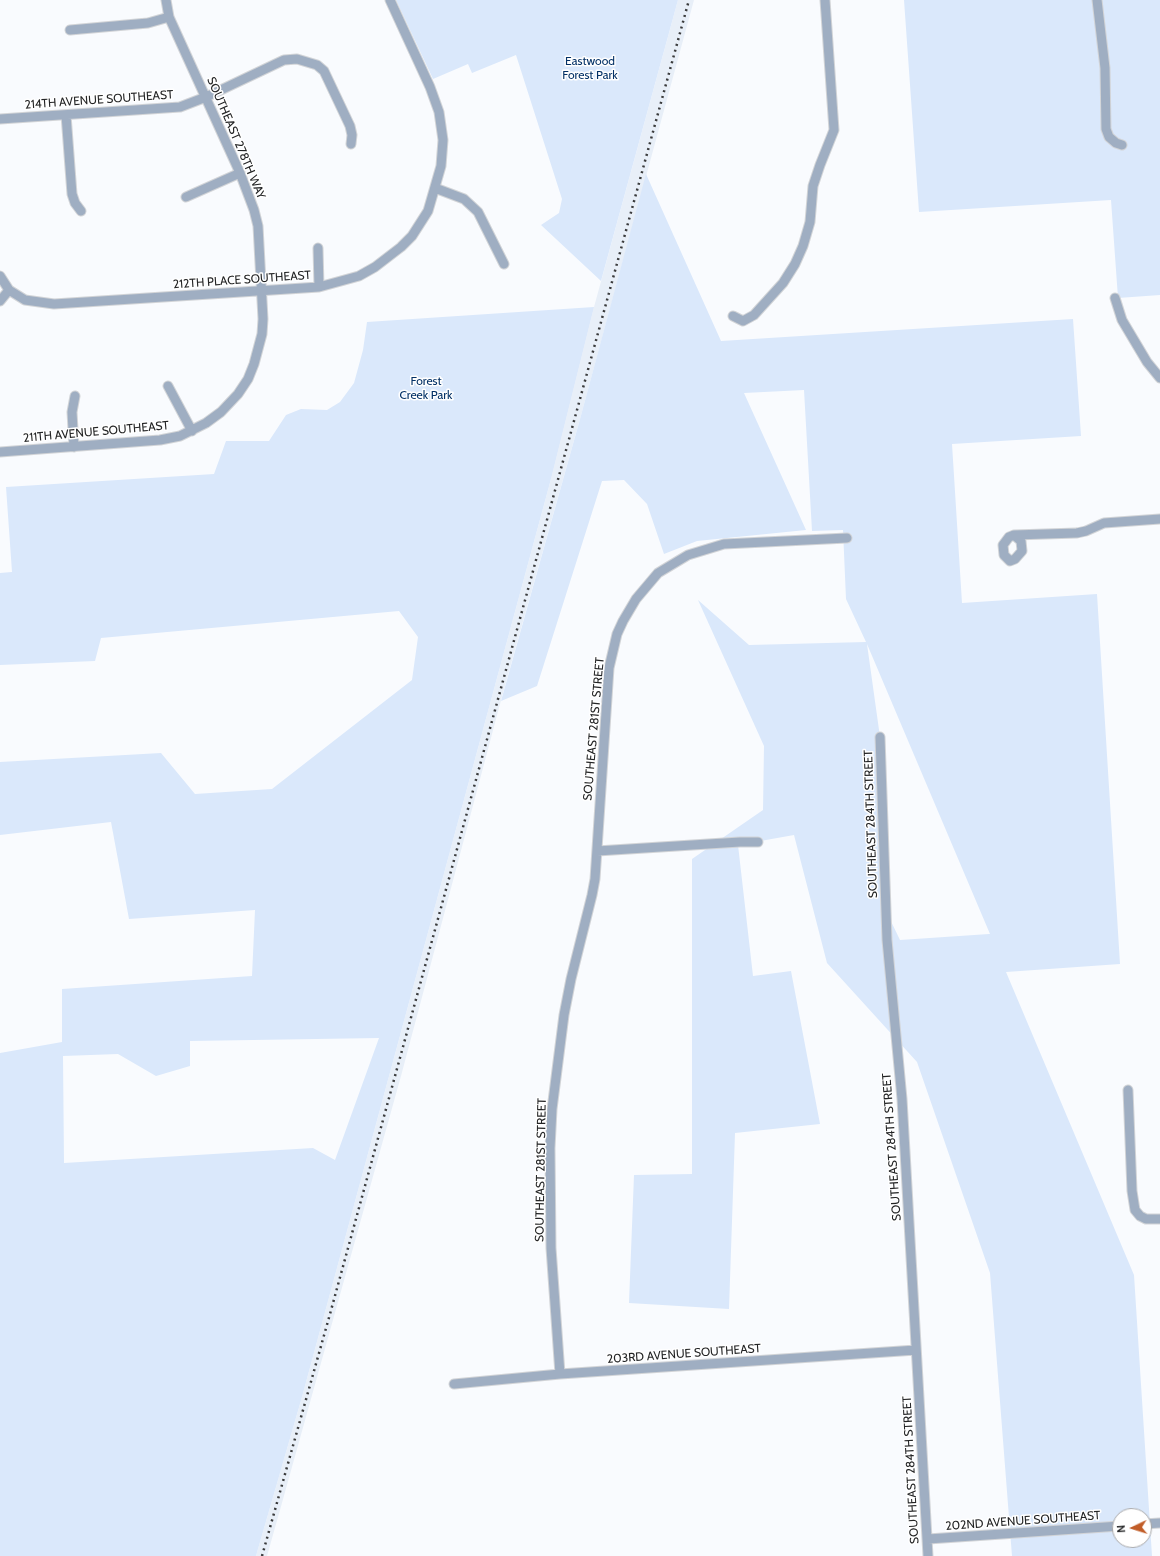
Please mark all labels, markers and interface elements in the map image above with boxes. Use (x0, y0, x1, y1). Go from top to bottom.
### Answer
park label: Eastwood Forest Park (562, 54, 618, 82)
street label: SOUTHEAST 278TH WAY (204, 75, 268, 201)
street label: 214TH AVENUE SOUTHEAST (24, 88, 174, 112)
street label: 212TH PLACE SOUTHEAST (173, 268, 311, 292)
park label: Forest Creek Park (400, 374, 452, 402)
street label: 211TH AVENUE SOUTHEAST (23, 418, 169, 446)
street label: SOUTHEAST 281ST STREET (581, 657, 607, 801)
street label: SOUTHEAST 284TH STREET (861, 750, 881, 898)
street label: SOUTHEAST 284TH STREET (880, 1073, 904, 1221)
street label: SOUTHEAST 281ST STREET (533, 1098, 549, 1242)
street label: 203RD AVENUE SOUTHEAST (607, 1341, 761, 1367)
street label: SOUTHEAST 284TH STREET (900, 1396, 922, 1544)
street label: 202ND AVENUE SOUTHEAST (945, 1508, 1101, 1534)
north arrow (1112, 1508, 1152, 1548)
text: N (1114, 1524, 1128, 1533)

